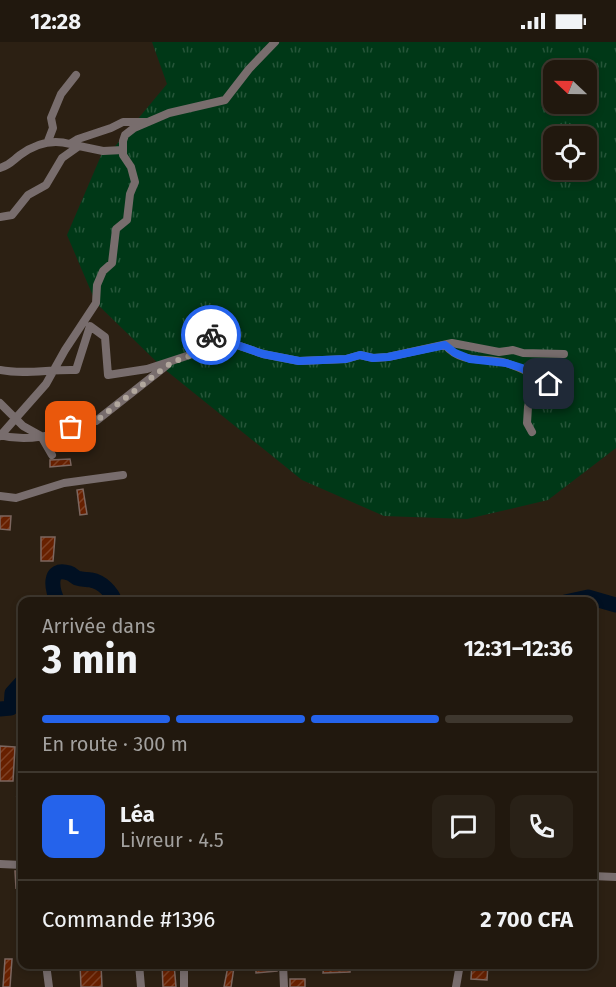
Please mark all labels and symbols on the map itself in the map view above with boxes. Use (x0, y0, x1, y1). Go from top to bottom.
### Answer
north arrow (543, 60, 597, 114)
courier (181, 305, 241, 365)
pin (523, 358, 574, 409)
pin (45, 401, 96, 452)

